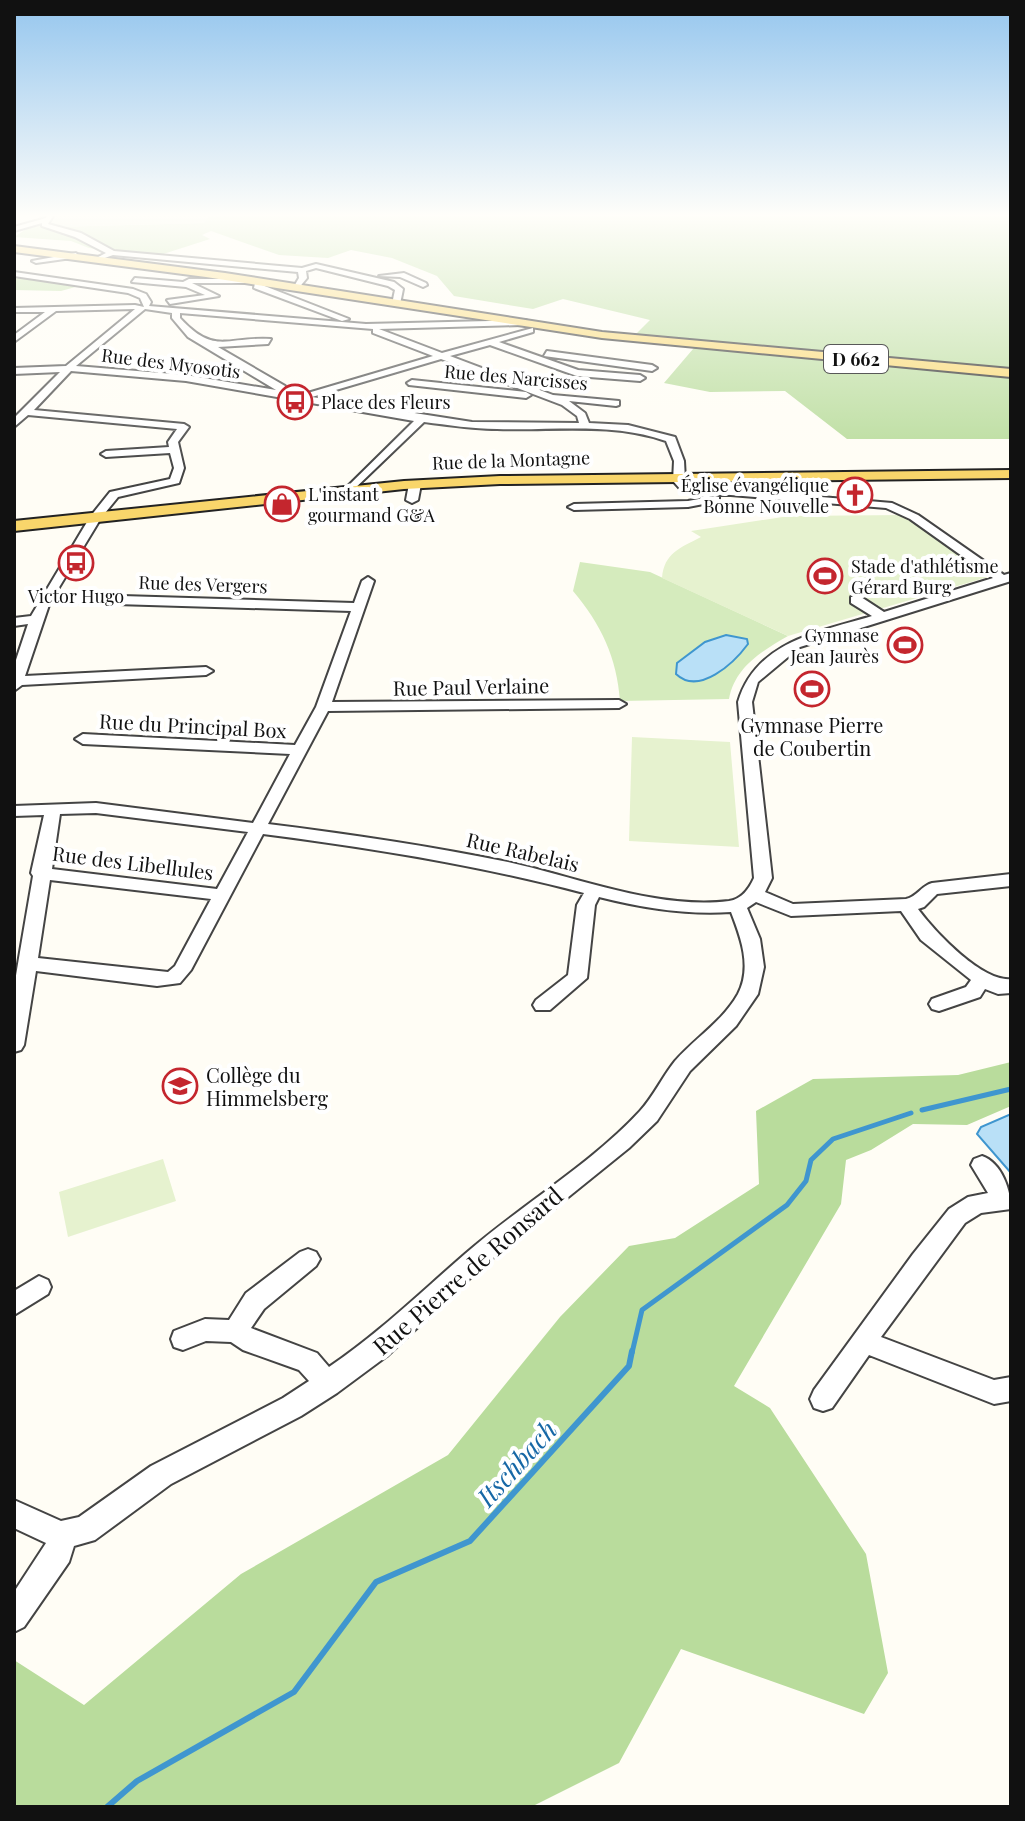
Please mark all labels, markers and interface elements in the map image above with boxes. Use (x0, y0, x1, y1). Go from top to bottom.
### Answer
street label: Rue des Myosotis (100, 343, 242, 383)
road number: D 662 (824, 345, 888, 373)
street label: Rue des Narcisses (443, 359, 589, 395)
bus stop icon: Place des Fleurs (276, 383, 314, 421)
place label: Place des Fleurs (321, 390, 451, 414)
street label: Rue de la Montagne (431, 445, 591, 475)
place label: Église évangélique Bonne Nouvelle (681, 473, 829, 518)
church icon: Église évangélique Bonne Nouvelle (836, 476, 874, 514)
place label: L'instant gourmand G&A (308, 482, 435, 527)
shop icon: L'instant gourmand G&A (263, 485, 301, 523)
bus stop icon: Victor Hugo (57, 544, 95, 582)
place label: Stade d'athlétisme Gérard Burg (851, 554, 999, 599)
sports icon: Stade d'athlétisme Gérard Burg (806, 557, 844, 595)
street label: Rue des Vergers (138, 570, 268, 598)
place label: Victor Hugo (27, 584, 124, 608)
place label: Gymnase Jean Jaurès (789, 623, 879, 668)
sports icon: Gymnase Jean Jaurès (886, 626, 924, 664)
sports icon: Gymnase Pierre de Coubertin (793, 670, 831, 708)
street label: Rue Paul Verlaine (393, 671, 549, 701)
street label: Rue du Principal Box (99, 707, 288, 743)
place label: Gymnase Pierre de Coubertin (741, 711, 883, 761)
street label: Rue Rabelais (464, 825, 582, 877)
street label: Rue des Libellules (51, 839, 215, 885)
place label: Collège du Himmelsberg (206, 1061, 329, 1111)
school or university icon: Collège du Himmelsberg (161, 1067, 199, 1105)
street label: Rue Pierre de Ronsard (365, 1179, 569, 1361)
water label: Itschbach (467, 1413, 564, 1514)

